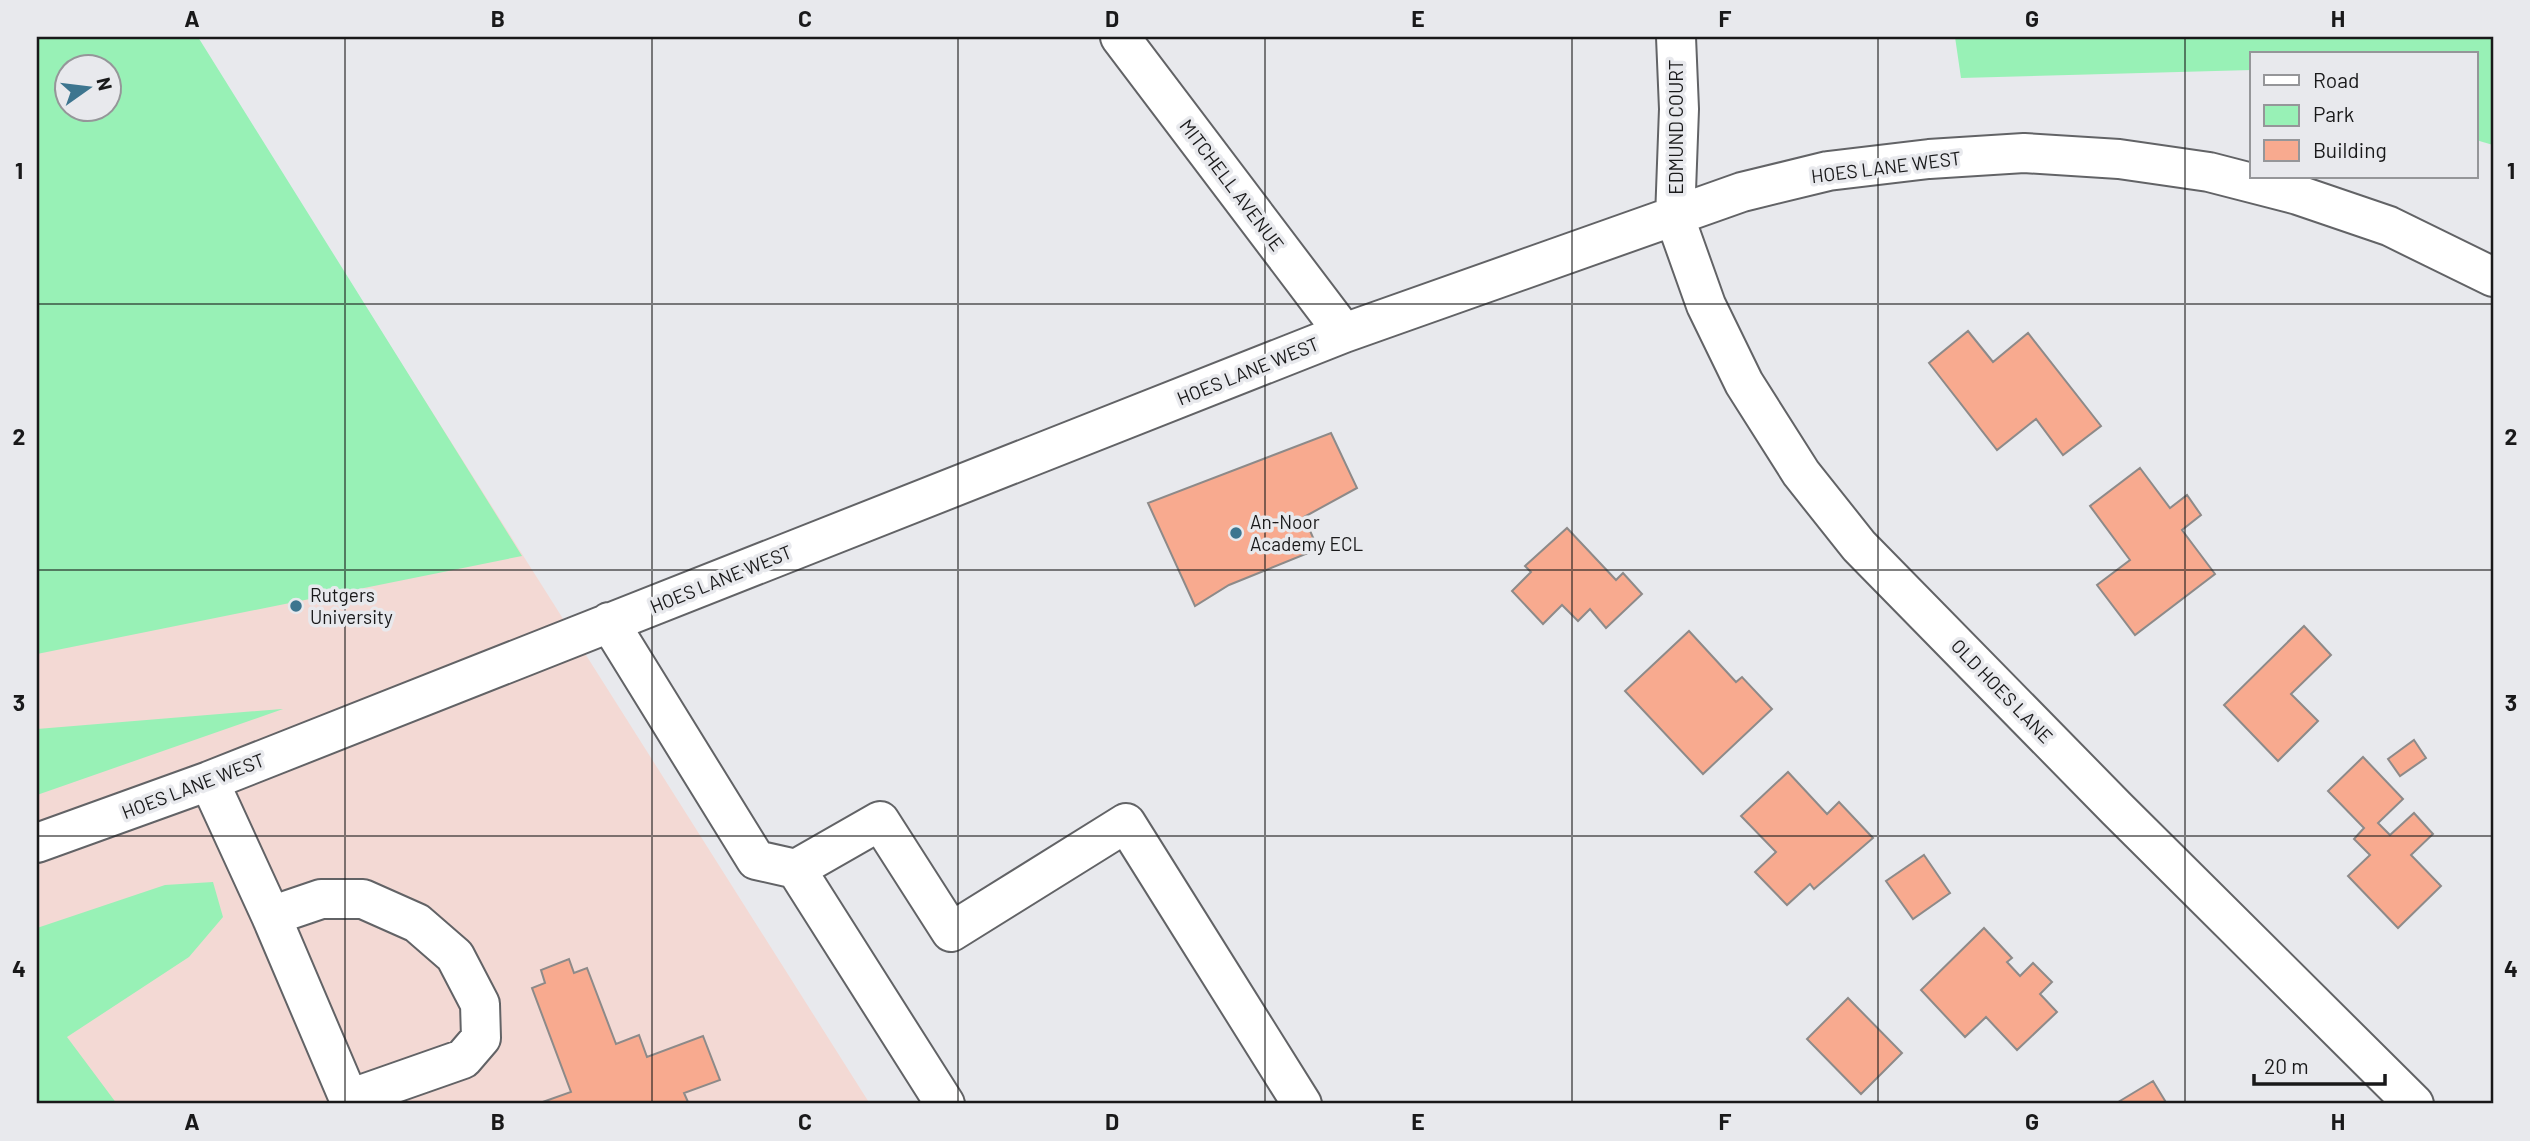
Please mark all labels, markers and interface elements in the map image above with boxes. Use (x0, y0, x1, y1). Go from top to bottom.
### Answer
text: A (184, 4, 200, 32)
text: B (491, 4, 505, 32)
text: C (798, 4, 812, 32)
text: D (1105, 4, 1119, 32)
text: E (1411, 4, 1425, 32)
text: F (1719, 4, 1732, 32)
text: G (2025, 4, 2039, 32)
text: H (2331, 4, 2345, 32)
north arrow (52, 52, 122, 122)
legend (2250, 52, 2478, 178)
street label: EDMUND COURT (1664, 59, 1687, 195)
text: Road (2313, 67, 2359, 92)
text: N (92, 75, 118, 93)
text: Park (2313, 101, 2354, 126)
street label: MITCHELL AVENUE (1175, 114, 1289, 255)
text: Building (2313, 137, 2387, 162)
street label: HOES LANE WEST (1810, 146, 1962, 187)
text: 1 (15, 156, 23, 184)
text: 1 (2507, 156, 2515, 184)
street label: HOES LANE WEST (1173, 332, 1322, 409)
text: 2 (13, 422, 25, 450)
text: 2 (2505, 422, 2517, 450)
place label: An-Noor Academy ECL (1250, 510, 1364, 555)
marker: An-Noor Academy ECL (1228, 525, 1244, 541)
street label: HOES LANE WEST (646, 540, 795, 617)
place label: Rutgers University (310, 583, 393, 628)
marker: Rutgers University (288, 598, 304, 614)
street label: OLD HOES LANE (1947, 634, 2058, 748)
text: 3 (13, 688, 25, 716)
text: 3 (2505, 688, 2517, 716)
street label: HOES LANE WEST (118, 748, 267, 823)
text: 4 (12, 954, 26, 982)
text: 4 (2504, 954, 2518, 982)
scale bar (2254, 1043, 2385, 1087)
text: 20 m (2264, 1053, 2309, 1078)
text: A (184, 1107, 200, 1135)
text: B (491, 1107, 505, 1135)
text: C (798, 1107, 812, 1135)
text: D (1105, 1107, 1119, 1135)
text: E (1411, 1107, 1425, 1135)
text: F (1719, 1107, 1732, 1135)
text: G (2025, 1107, 2039, 1135)
text: H (2331, 1107, 2345, 1135)

